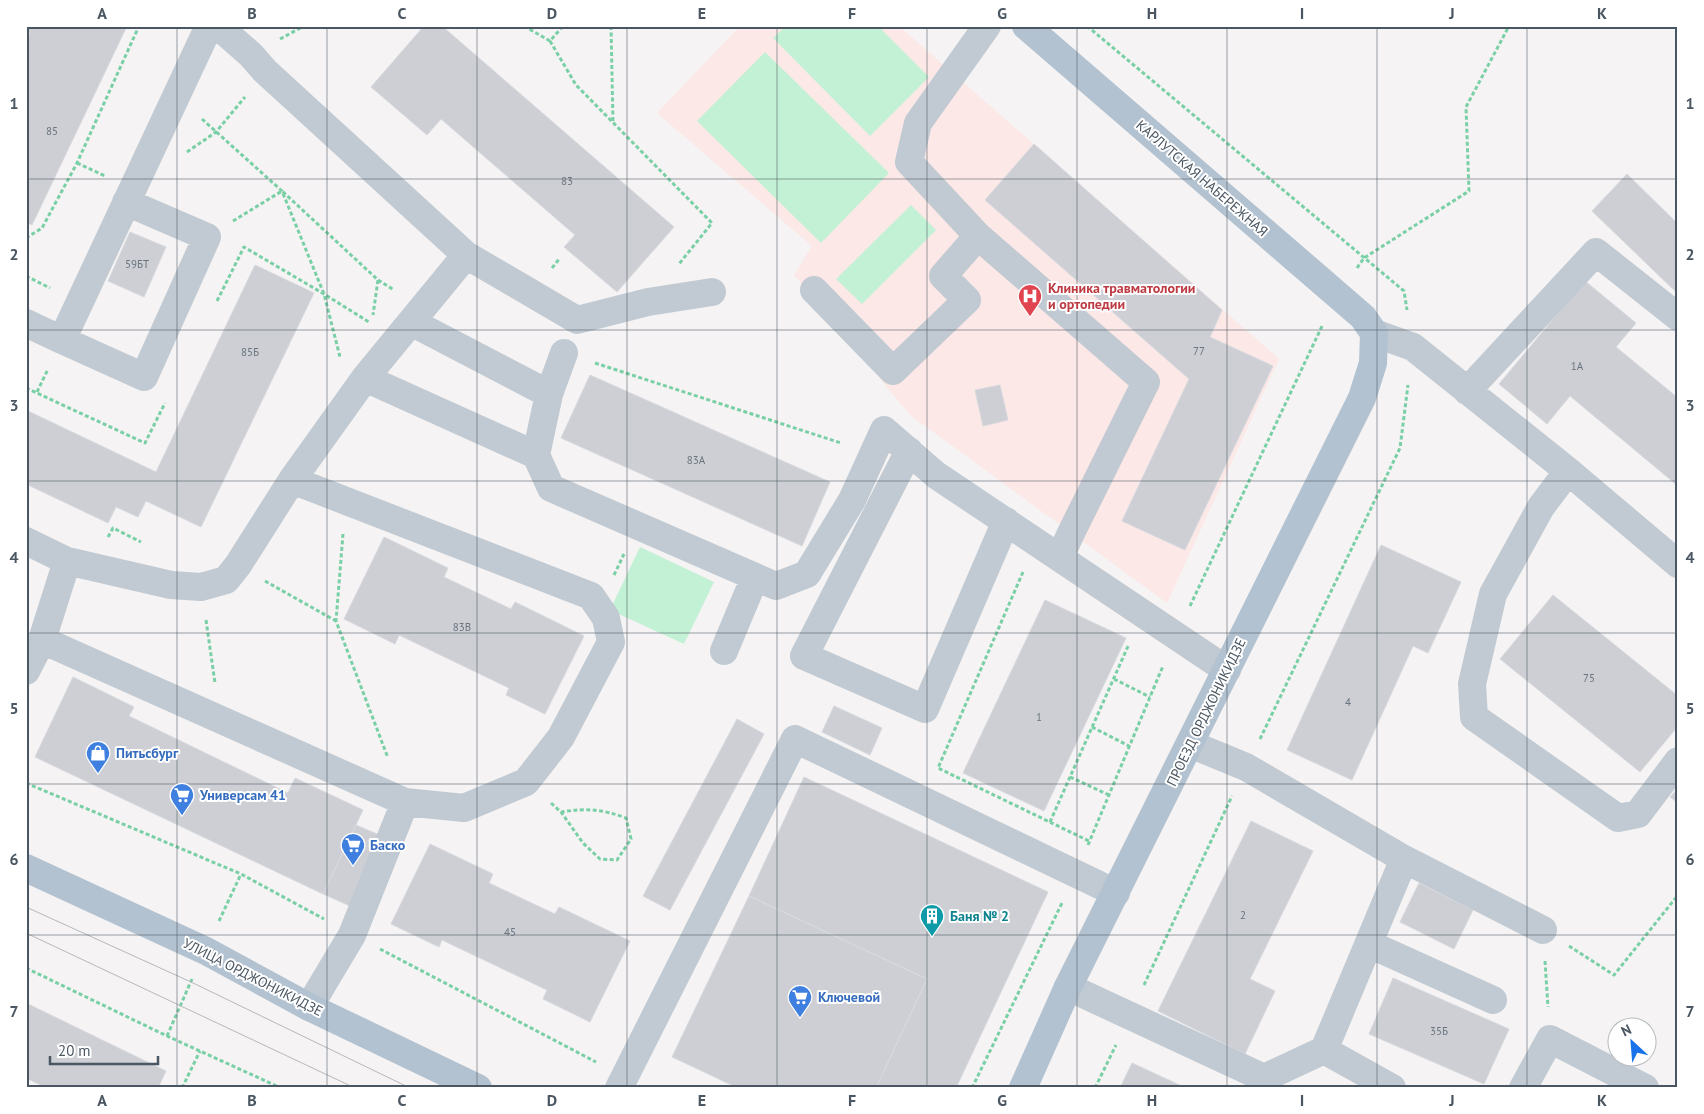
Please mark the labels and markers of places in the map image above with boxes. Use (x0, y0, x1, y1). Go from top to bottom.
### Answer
place label: Клиника травматологии и ортопедии (1048, 279, 1196, 313)
hospital icon: Клиника травматологии и ортопедии (1017, 283, 1043, 317)
shop icon: Питьсбург (85, 740, 111, 774)
place label: Питьсбург (116, 744, 179, 762)
supermarket icon: Универсам 41 (169, 782, 195, 816)
place label: Универсам 41 (199, 786, 286, 804)
supermarket icon: Баско (340, 832, 366, 866)
place label: Баско (370, 836, 406, 854)
building icon: Баня № 2 (919, 903, 945, 937)
place label: Баня № 2 (950, 907, 1009, 925)
supermarket icon: Ключевой (787, 984, 813, 1018)
place label: Ключевой (818, 988, 880, 1006)

